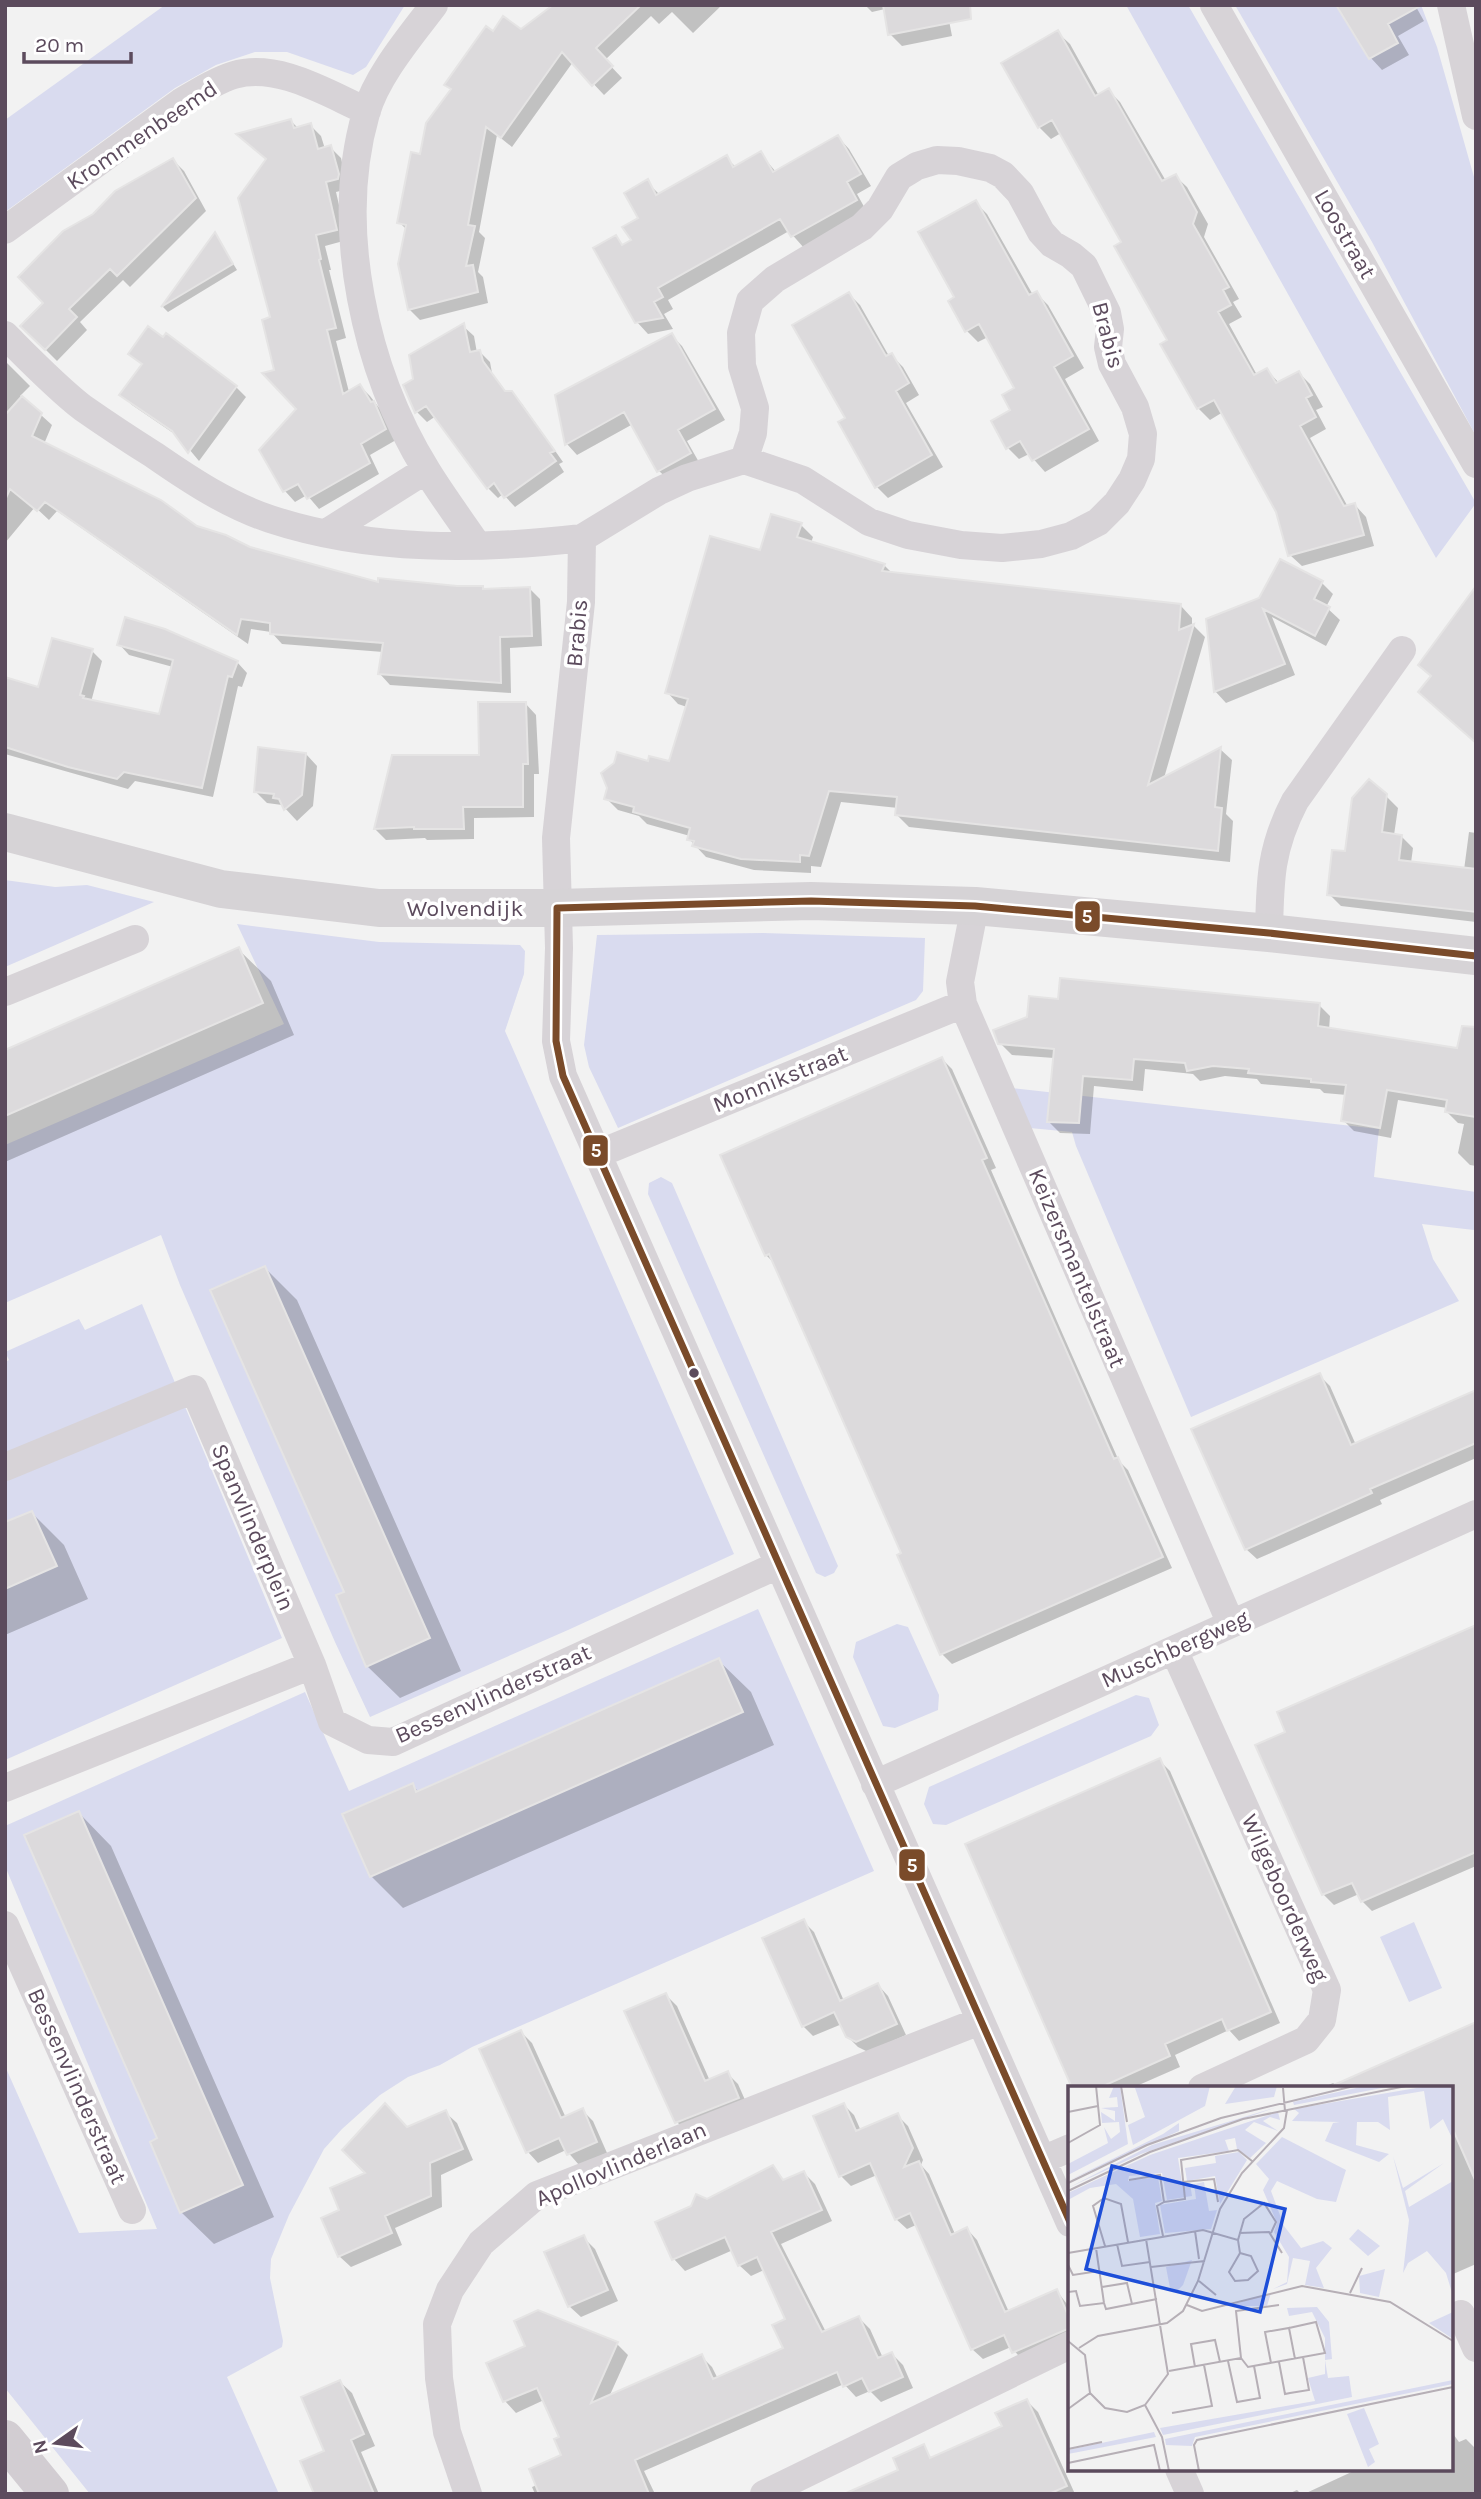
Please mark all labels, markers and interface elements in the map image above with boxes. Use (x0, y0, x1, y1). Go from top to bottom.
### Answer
scale bar (24, 21, 131, 65)
text: 20 m (35, 33, 84, 57)
street label: Krommenbeemd (62, 75, 222, 195)
street label: Loostraat (1309, 184, 1382, 284)
street label: Brabis (1086, 299, 1130, 371)
street label: Brabis (561, 598, 593, 668)
street label: Wolvendijk (407, 895, 523, 922)
line badge: 5 (1074, 900, 1101, 933)
text: 5 (1081, 906, 1093, 928)
street label: Monnikstraat (709, 1040, 852, 1118)
line badge: 5 (582, 1134, 609, 1167)
text: 5 (590, 1140, 602, 1162)
street label: Keizersmantelstraat (1023, 1164, 1131, 1372)
unlabelled marker (687, 1366, 701, 1380)
street label: Spanvlinderplein (206, 1439, 300, 1615)
street label: Muschbergweg (1097, 1604, 1253, 1694)
street label: Bessenvlinderstraat (391, 1639, 595, 1749)
street label: Wilgeboorderweg (1236, 1810, 1334, 1986)
line badge: 5 (898, 1848, 926, 1882)
text: 5 (906, 1855, 918, 1877)
street label: Bessenvlinderstraat (22, 1984, 132, 2188)
inset map (1068, 2086, 1453, 2471)
street label: Apollovlinderlaan (532, 2116, 710, 2212)
north arrow (21, 2408, 91, 2478)
text: N (28, 2438, 53, 2456)

